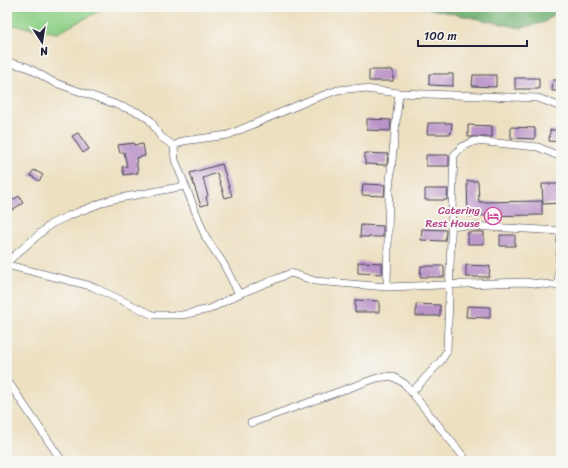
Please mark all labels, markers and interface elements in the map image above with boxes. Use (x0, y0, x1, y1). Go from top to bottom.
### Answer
north arrow (22, 22, 62, 62)
scale bar (418, 22, 527, 48)
text: 100 m (424, 25, 457, 47)
text: N (38, 41, 51, 61)
place label: Catering Rest House (426, 201, 480, 233)
hotel icon: Catering Rest House (483, 206, 503, 226)

